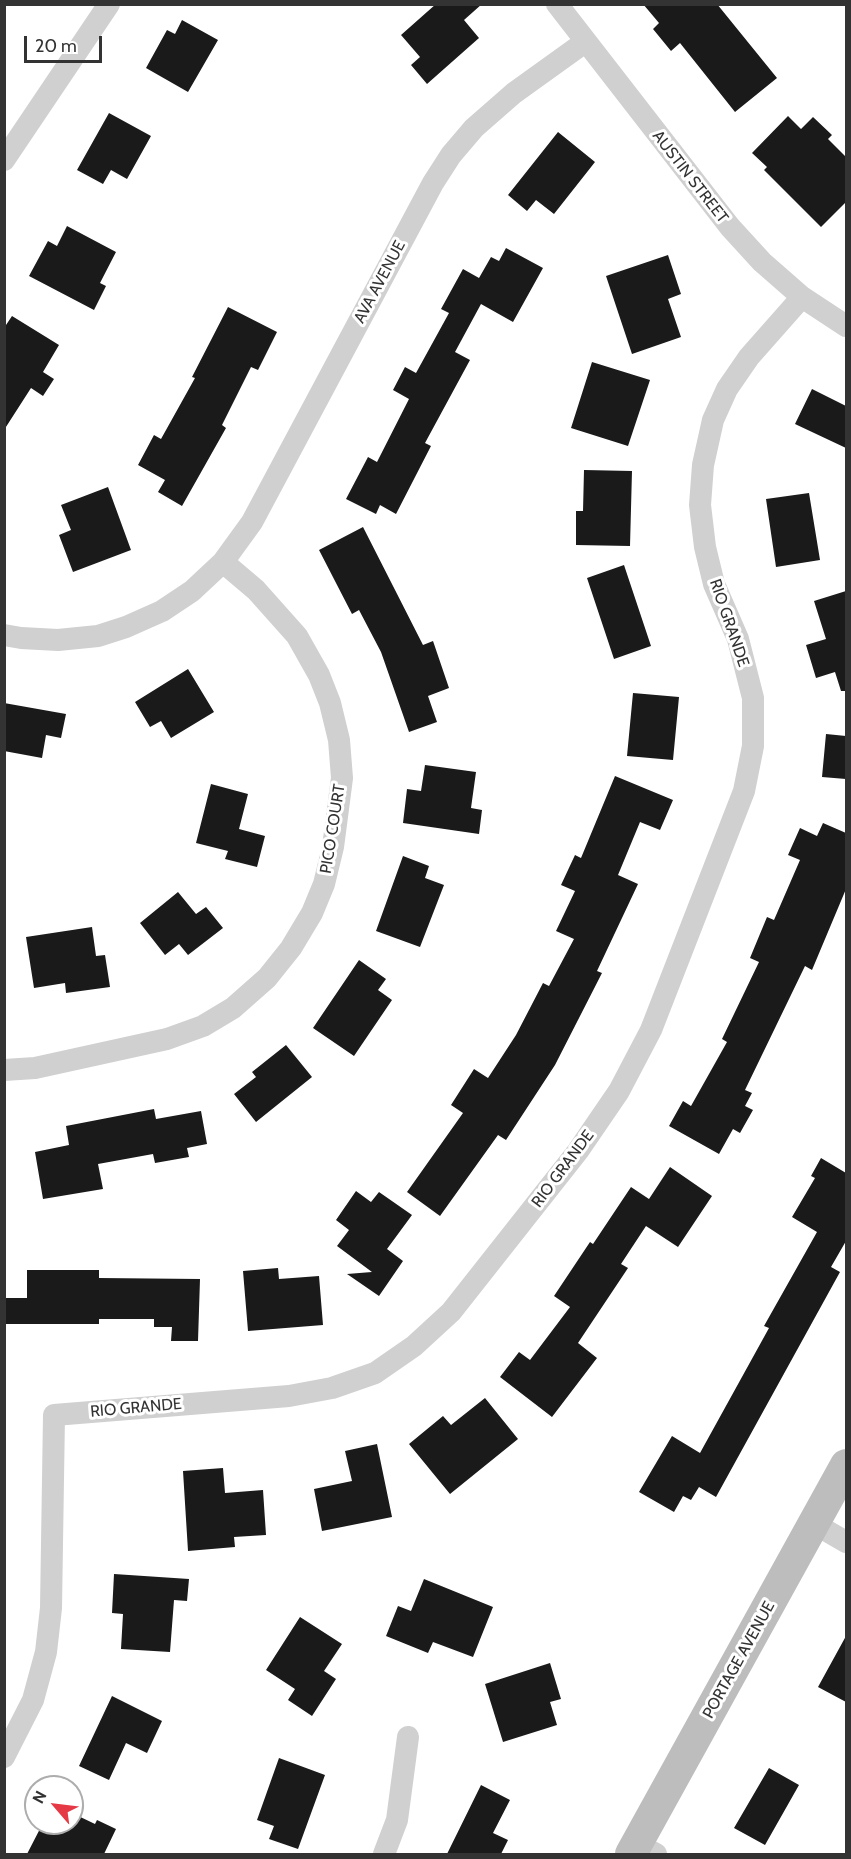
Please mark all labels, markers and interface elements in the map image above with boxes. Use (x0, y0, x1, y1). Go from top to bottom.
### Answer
scale bar (27, 24, 105, 62)
text: 20 m (35, 35, 77, 57)
street label: AUSTIN STREET (648, 127, 732, 227)
street label: AVA AVENUE (350, 237, 410, 327)
street label: RIO GRANDE (705, 577, 753, 669)
street label: PICO COURT (316, 783, 350, 875)
street label: RIO GRANDE (528, 1127, 598, 1211)
street label: RIO GRANDE (90, 1394, 182, 1422)
street label: PORTAGE AVENUE (699, 1598, 779, 1722)
north arrow (24, 1775, 84, 1835)
text: N (28, 1788, 50, 1807)

